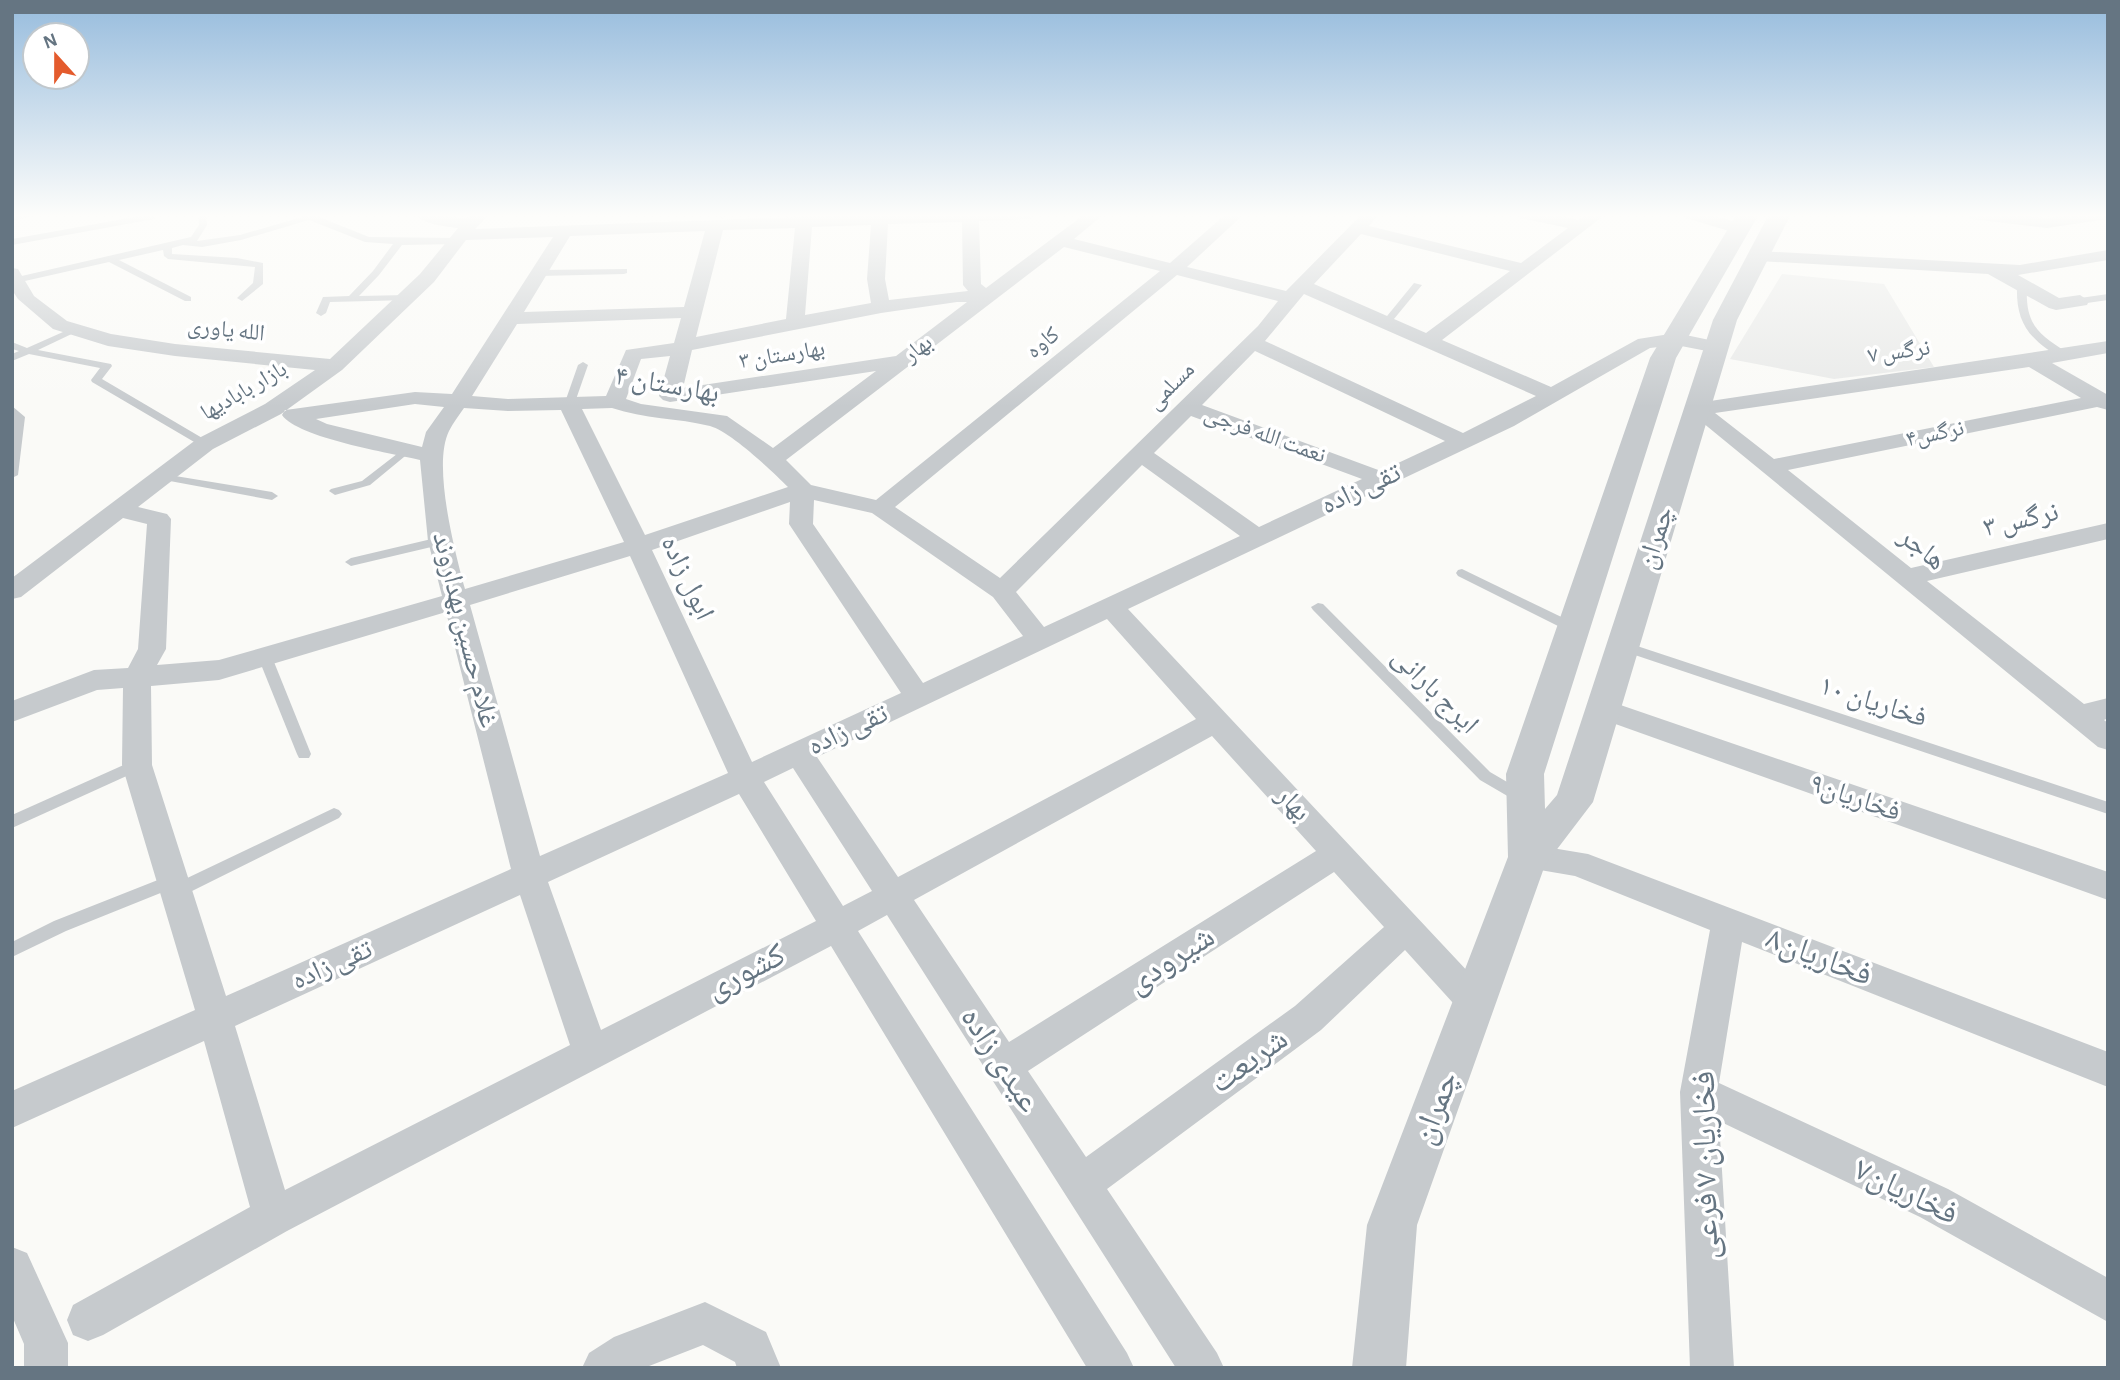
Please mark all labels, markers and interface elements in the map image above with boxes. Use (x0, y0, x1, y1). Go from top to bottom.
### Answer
north arrow (21, 21, 91, 91)
text: N (41, 30, 60, 53)
street label: الله یاوری (186, 314, 266, 346)
street label: کاوه (1022, 323, 1064, 363)
street label: بهار (898, 331, 937, 368)
street label: نرگس ۷ (1866, 336, 1932, 369)
street label: بهارستان ۳ (737, 337, 827, 374)
street label: بازار بابادیها (197, 357, 291, 425)
street label: مسلمی (1143, 358, 1200, 415)
street label: بهارستان ۴ (612, 362, 721, 409)
street label: نعمت الله فرجی (1201, 402, 1329, 469)
street label: نرگس۴ (1904, 417, 1966, 452)
street label: تقی زاده (1317, 458, 1406, 521)
street label: نرگس ۳ (1981, 498, 2062, 544)
street label: چمران (1633, 503, 1680, 573)
street label: هاجر (1893, 522, 1950, 576)
street label: غلام حسین بهداروند (424, 529, 503, 731)
street label: ابول زاده (655, 532, 719, 625)
street label: ایرج بارانی (1385, 642, 1484, 741)
street label: فخاریان ۱۰ (1815, 672, 1930, 733)
street label: تقی زاده (804, 699, 893, 762)
street label: فخاریان۹ (1806, 769, 1904, 827)
street label: بهار (1270, 780, 1316, 827)
street label: شیرودی (1122, 920, 1222, 1002)
street label: فخاریان۸ (1761, 922, 1877, 994)
street label: تقی زاده (288, 935, 377, 997)
street label: کشوری (701, 938, 792, 1008)
street label: عیدی زاده (952, 1002, 1046, 1119)
street label: شریعت (1204, 1022, 1294, 1100)
street label: چمران (1407, 1067, 1467, 1150)
street label: فخاریان ۷ فرعی (1688, 1071, 1726, 1259)
street label: فخاریان۷ (1848, 1153, 1963, 1233)

